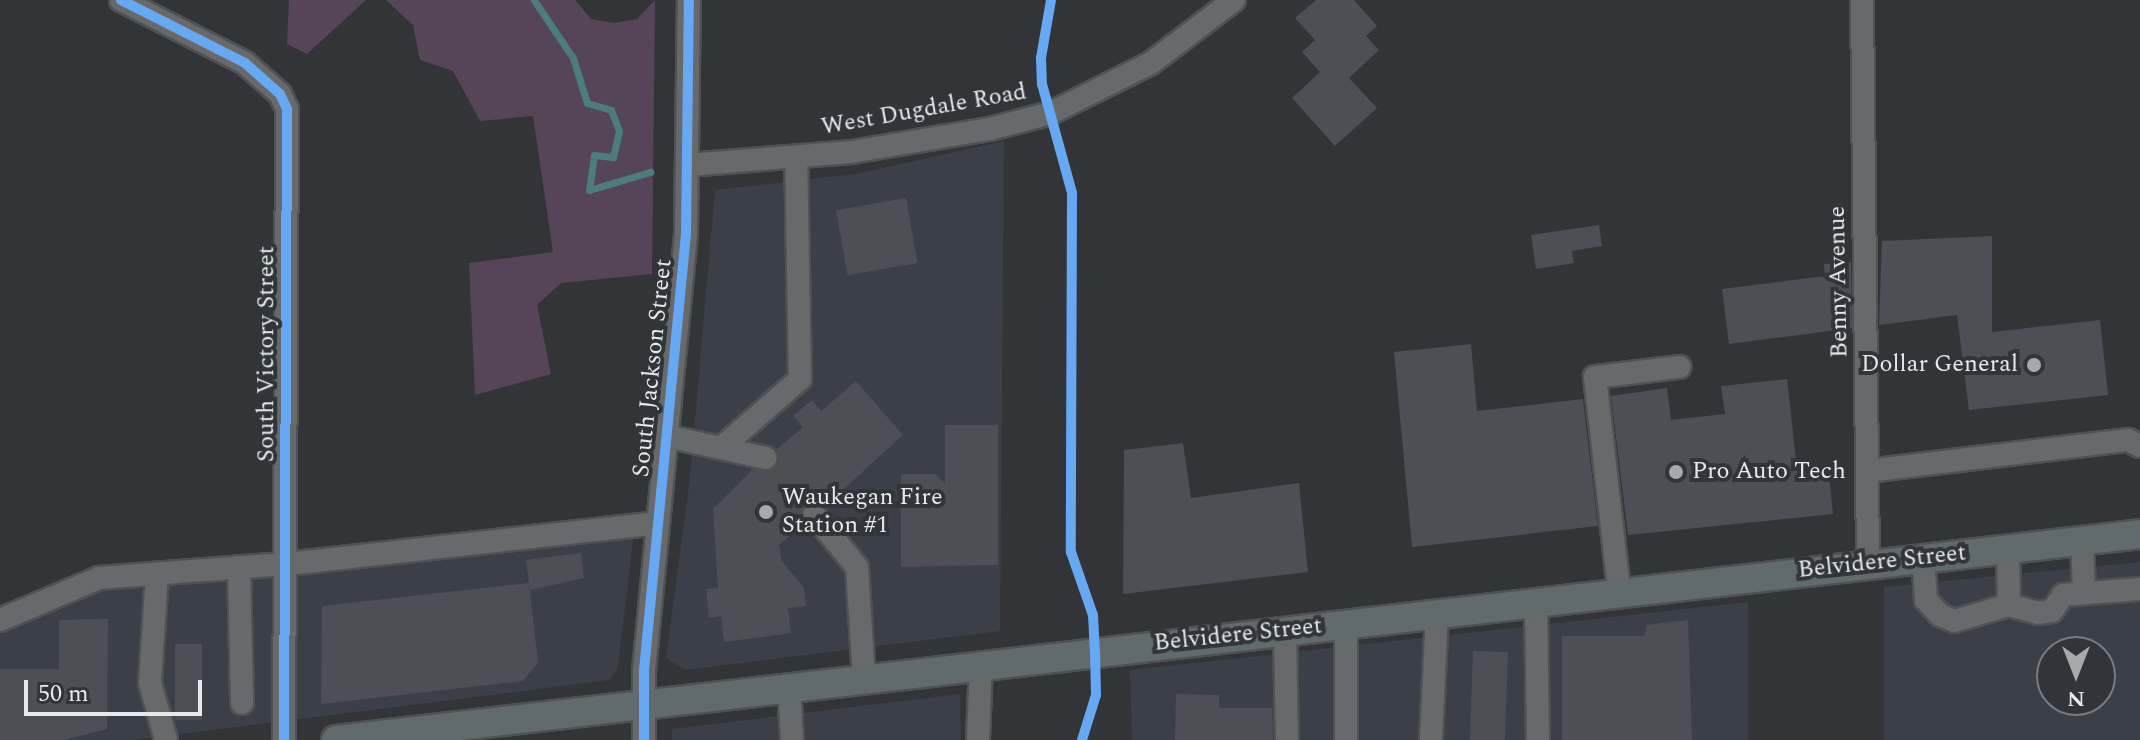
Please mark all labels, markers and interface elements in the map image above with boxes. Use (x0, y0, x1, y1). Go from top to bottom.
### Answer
street label: West Dugdale Road (819, 78, 1029, 142)
street label: Benny Avenue (1823, 206, 1855, 358)
street label: South Victory Street (253, 246, 281, 462)
street label: South Jackson Street (627, 258, 679, 478)
place label: Dollar General (1861, 351, 2018, 379)
marker: Dollar General (2025, 356, 2043, 374)
place label: Pro Auto Tech (1692, 458, 1846, 486)
marker: Pro Auto Tech (1667, 463, 1685, 481)
place label: Waukegan Fire Station #1 (782, 484, 943, 540)
marker: Waukegan Fire Station #1 (757, 503, 775, 521)
street label: Belvidere Street (1797, 539, 1967, 585)
street label: Belvidere Street (1153, 612, 1323, 658)
north arrow (2036, 636, 2116, 716)
scale bar (28, 664, 206, 714)
text: 50 m (38, 676, 89, 712)
text: N (2067, 682, 2085, 715)

